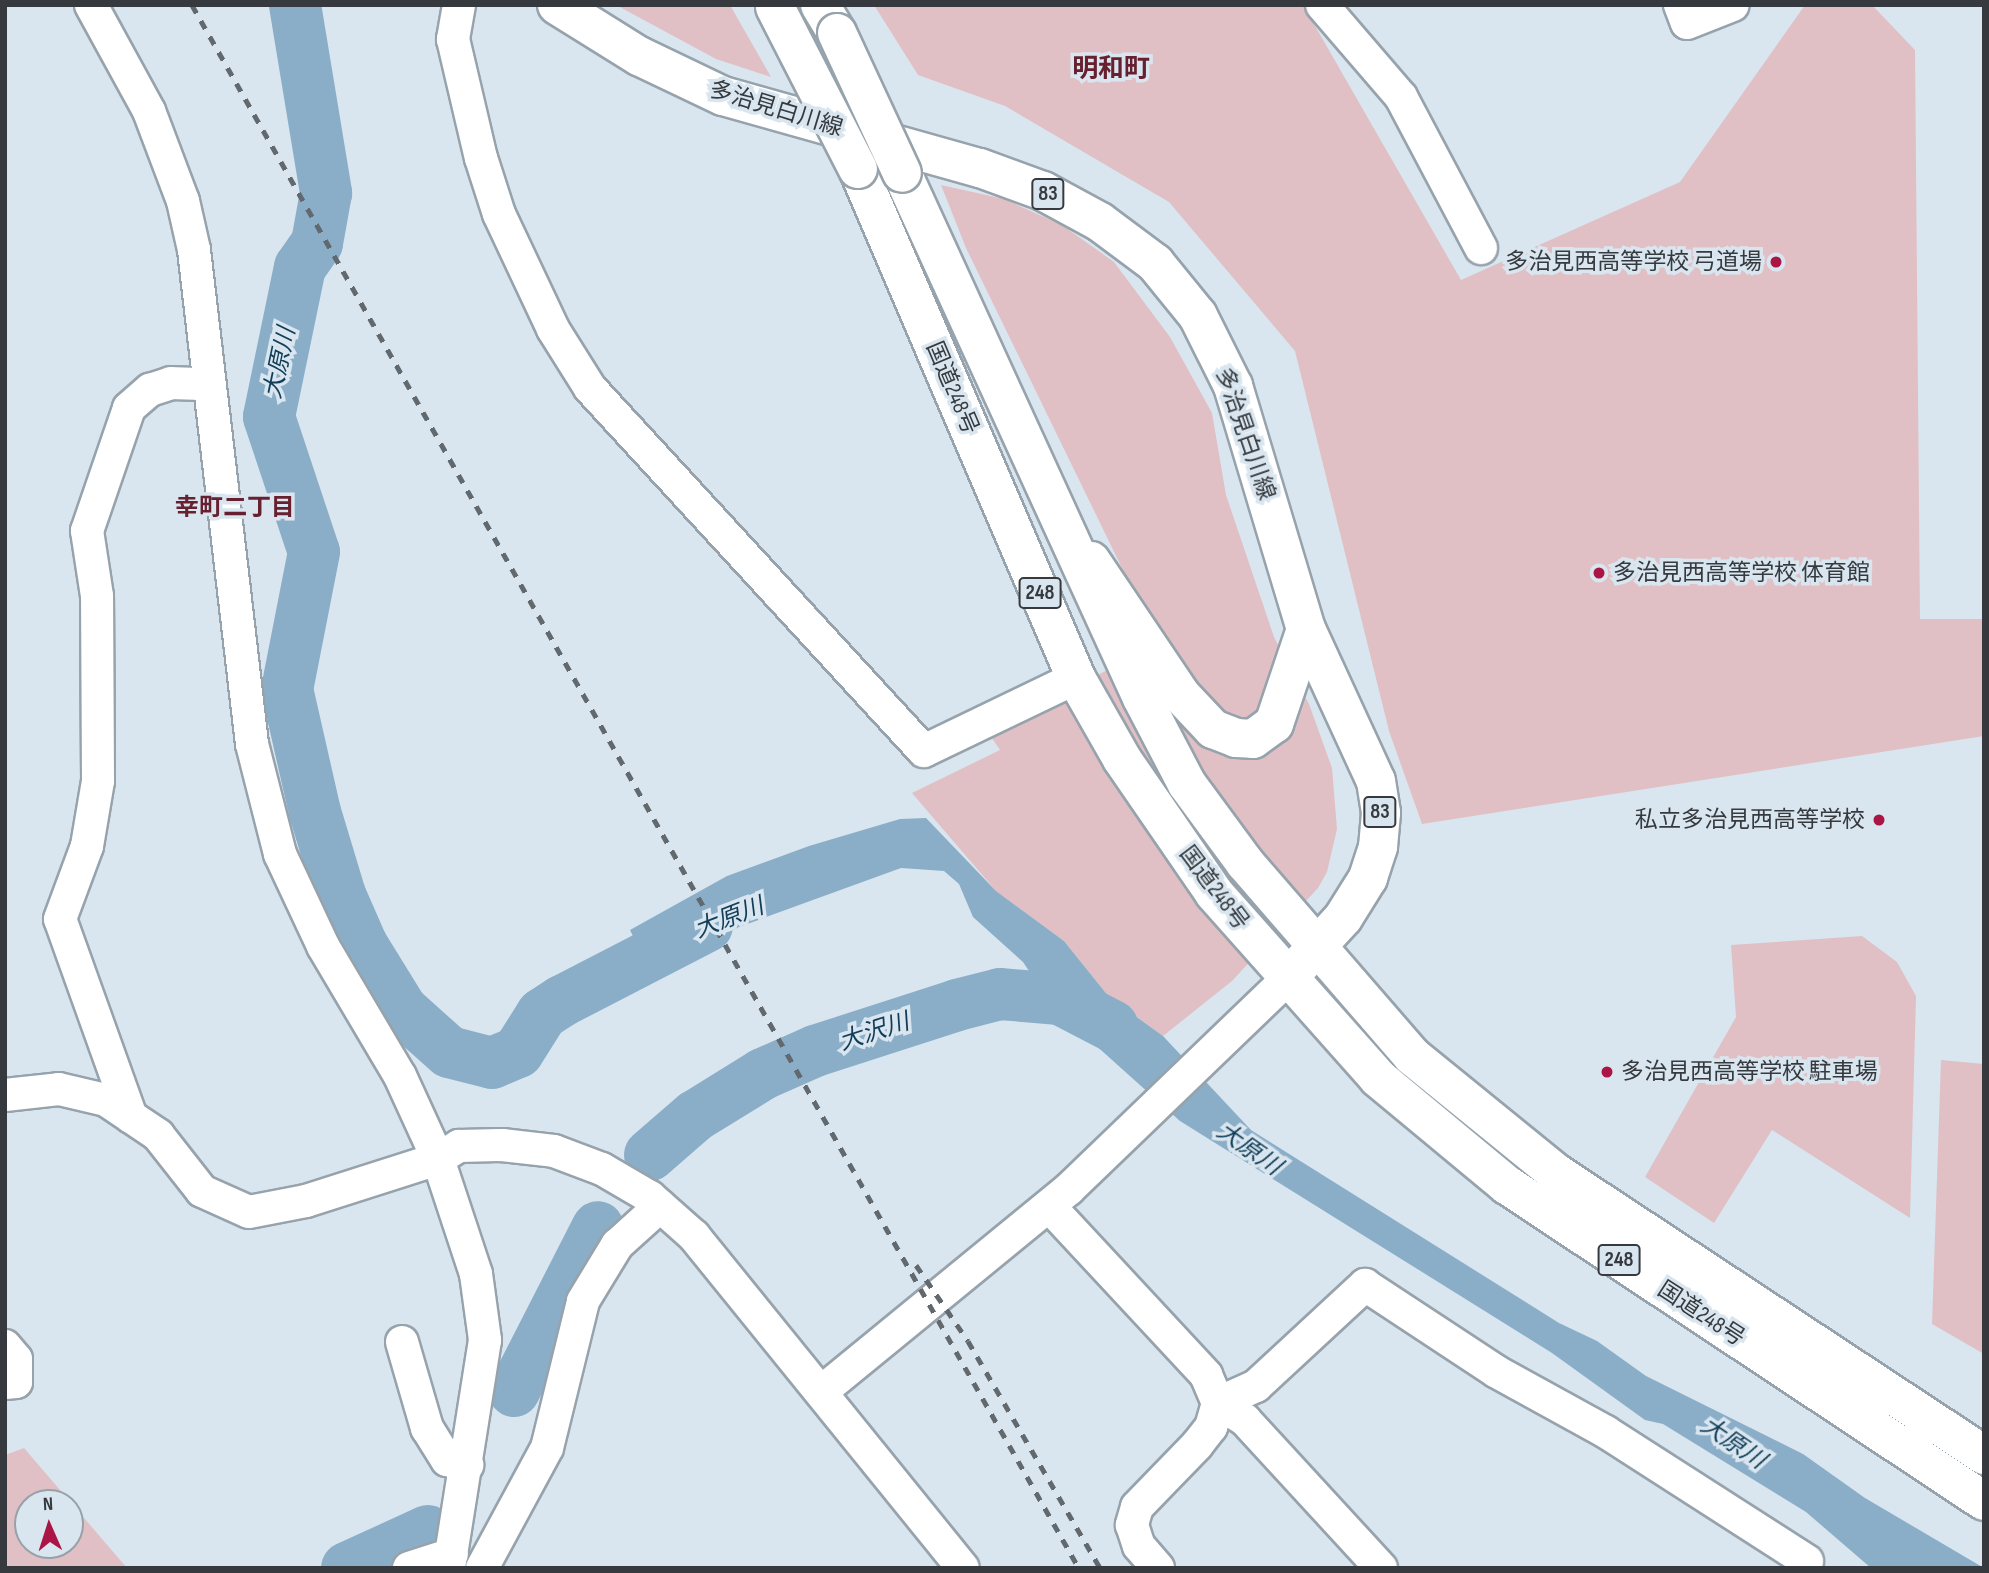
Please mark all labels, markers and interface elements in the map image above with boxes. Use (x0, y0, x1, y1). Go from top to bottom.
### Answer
district label: 明和町 (1072, 54, 1150, 86)
street label: 多治見白川線 (706, 76, 846, 142)
road number: 83 (1030, 176, 1066, 212)
place label: 多治見西高等学校 弓道場 (1505, 248, 1762, 276)
marker: 多治見西高等学校 弓道場 (1768, 254, 1784, 270)
water label: 大原川 (258, 325, 302, 401)
street label: 国道248号 (920, 337, 984, 439)
street label: 多治見白川線 (1209, 364, 1281, 504)
district label: 幸町二丁目 (175, 494, 295, 522)
place label: 多治見西高等学校 体育館 (1613, 559, 1870, 587)
marker: 多治見西高等学校 体育館 (1591, 565, 1607, 581)
road number: 248 (1017, 576, 1063, 610)
road number: 83 (1362, 794, 1398, 830)
place label: 私立多治見西高等学校 (1635, 806, 1865, 834)
marker: 私立多治見西高等学校 (1871, 812, 1887, 828)
street label: 国道248号 (1173, 841, 1255, 935)
water label: 大原川 (690, 892, 768, 944)
water label: 大沢川 (835, 1007, 913, 1057)
place label: 多治見西高等学校 駐車場 (1621, 1058, 1878, 1086)
marker: 多治見西高等学校 駐車場 (1599, 1064, 1615, 1080)
water label: 大原川 (1211, 1117, 1287, 1181)
road number: 248 (1596, 1242, 1642, 1278)
street label: 国道248号 (1652, 1276, 1750, 1352)
water label: 大原川 (1695, 1411, 1771, 1475)
north arrow (14, 1489, 84, 1559)
text: N (42, 1493, 54, 1516)

